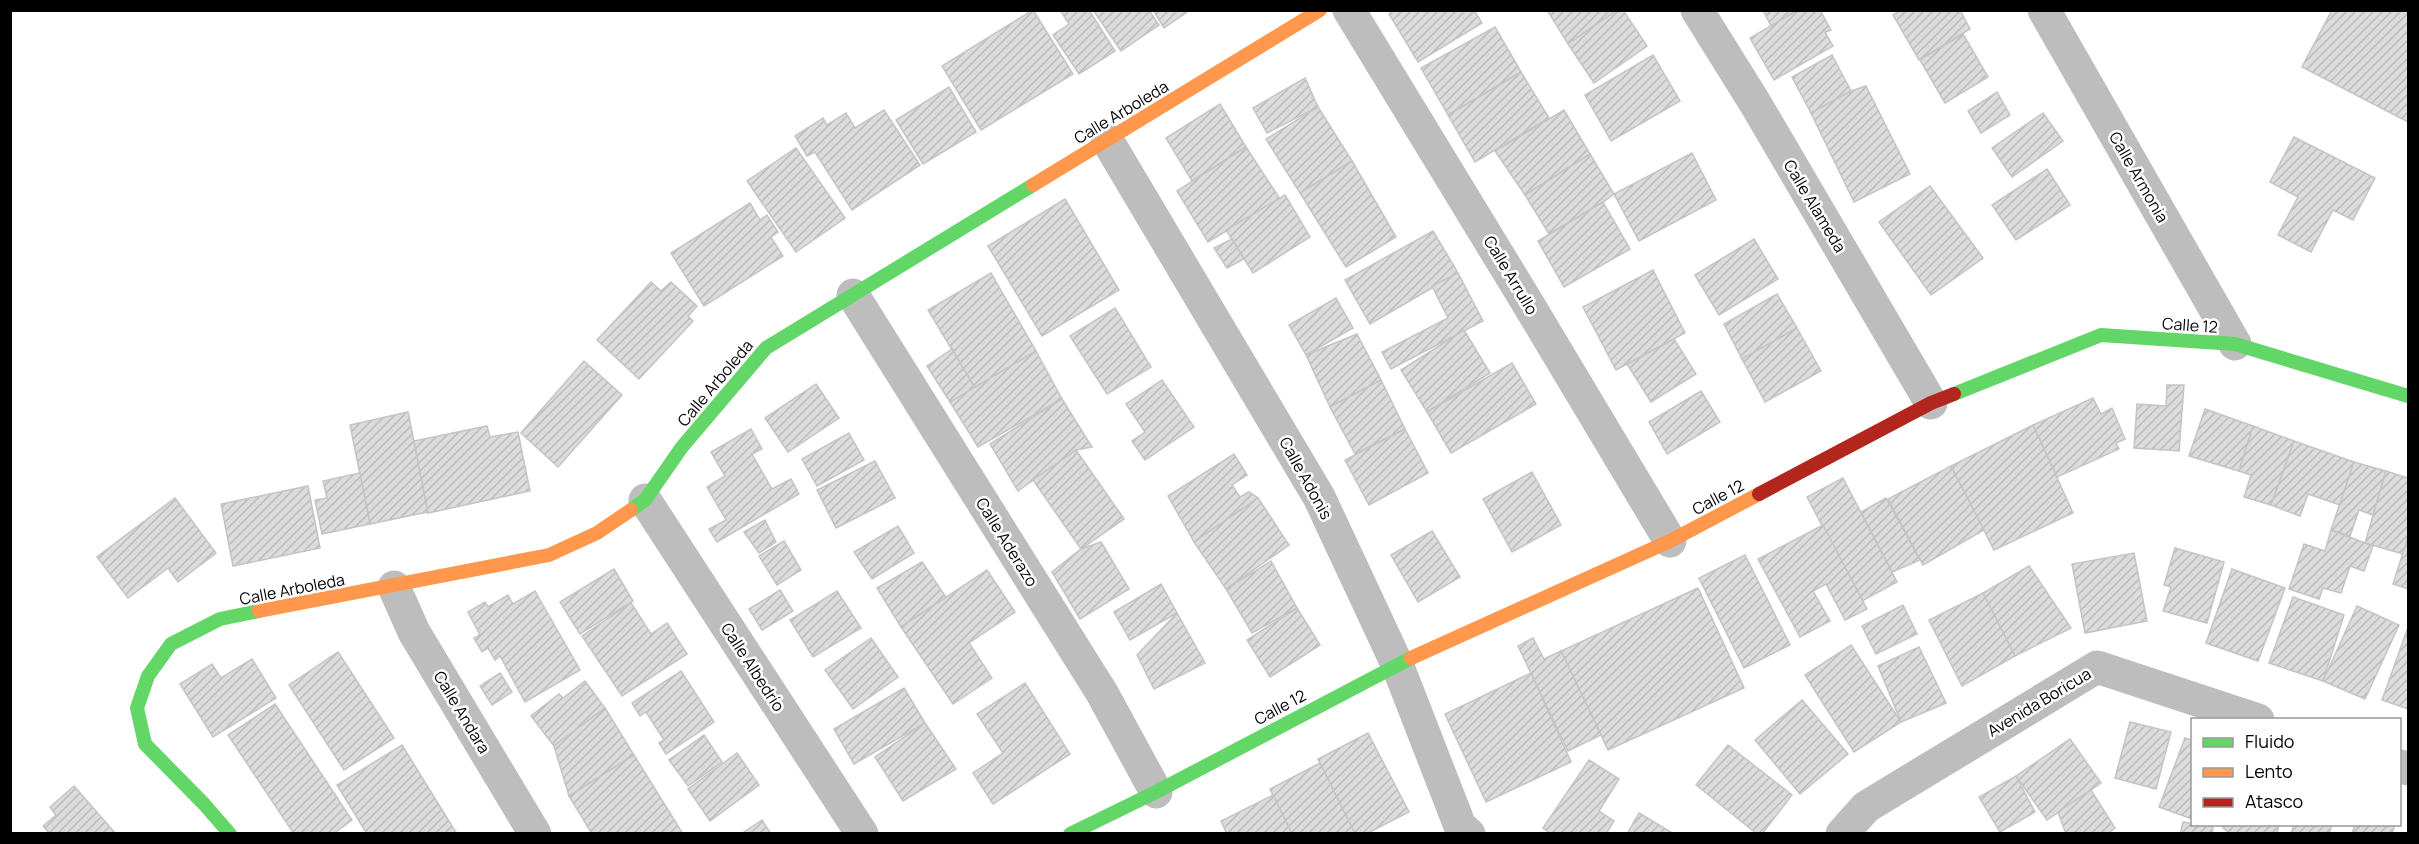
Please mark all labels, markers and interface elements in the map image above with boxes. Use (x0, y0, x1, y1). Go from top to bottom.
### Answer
street label: Calle Arboleda (1070, 75, 1172, 149)
street label: Calle Armonia (2104, 128, 2174, 226)
street label: Calle Alameda (1779, 156, 1851, 256)
street label: Calle Arrullo (1479, 231, 1543, 319)
street label: Calle 12 (2161, 312, 2219, 338)
street label: Calle Arboleda (672, 335, 758, 431)
street label: Calle Adonis (1274, 433, 1338, 523)
street label: Calle 12 (1688, 474, 1748, 520)
street label: Calle Aderazo (971, 493, 1043, 591)
street label: Calle Arboleda (238, 568, 346, 610)
street label: Calle Albedrío (716, 618, 790, 716)
street label: Avenida Boricua (1983, 662, 2095, 742)
street label: Calle Andara (429, 667, 495, 757)
street label: Calle 12 (1250, 684, 1310, 730)
legend (2191, 718, 2401, 826)
text: Fluido (2245, 729, 2294, 753)
text: Lento (2245, 759, 2293, 783)
text: Atasco (2245, 789, 2303, 813)

